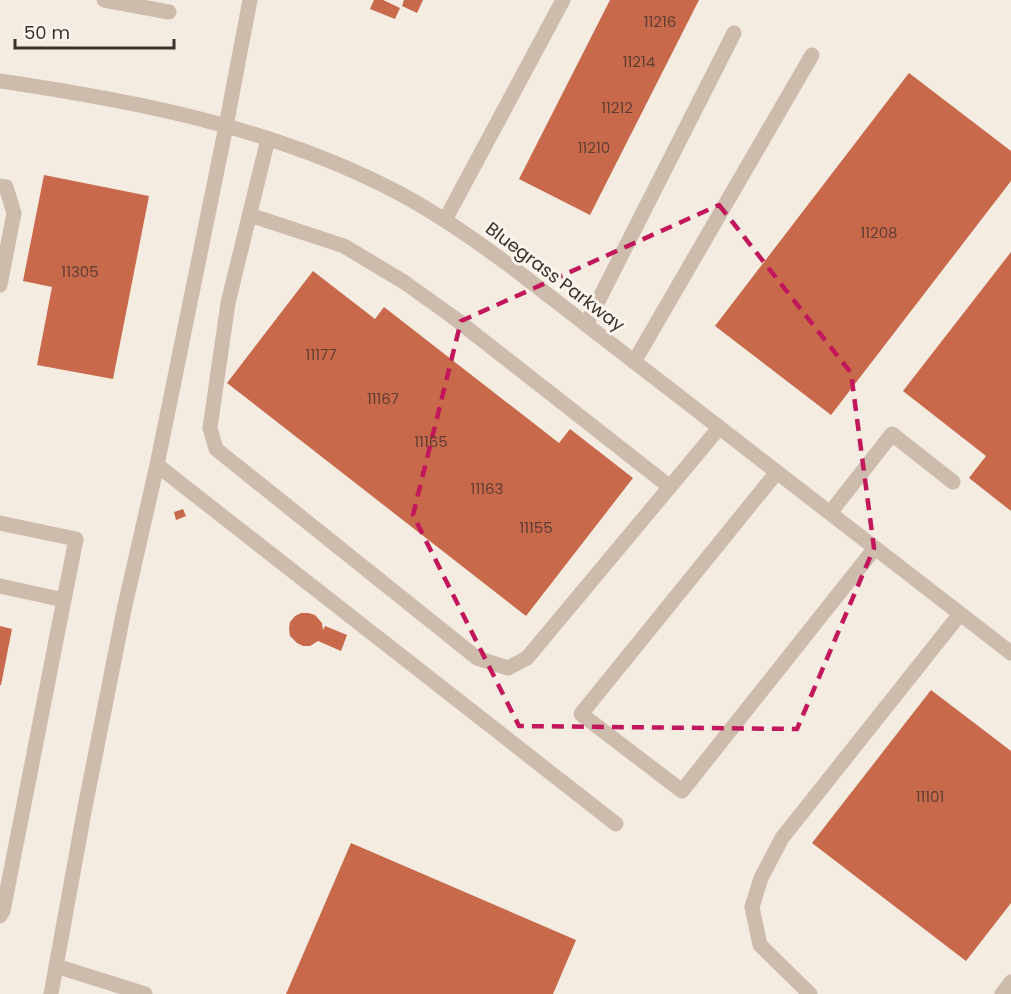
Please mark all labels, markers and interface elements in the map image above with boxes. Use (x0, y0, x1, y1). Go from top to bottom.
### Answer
house number: 11216 (644, 11, 676, 32)
scale bar (15, 12, 174, 50)
text: 50 m (24, 20, 70, 45)
house number: 11214 (623, 51, 655, 72)
house number: 11212 (601, 97, 633, 118)
house number: 11210 (578, 137, 610, 158)
street label: Bluegrass Parkway (481, 216, 630, 337)
house number: 11208 (860, 222, 898, 243)
house number: 11305 (61, 261, 99, 282)
house number: 11177 (306, 344, 336, 365)
house number: 11167 (367, 388, 399, 409)
house number: 11165 (414, 431, 448, 452)
house number: 11163 (471, 478, 503, 499)
house number: 11155 (519, 517, 553, 538)
house number: 11101 (916, 786, 944, 807)

